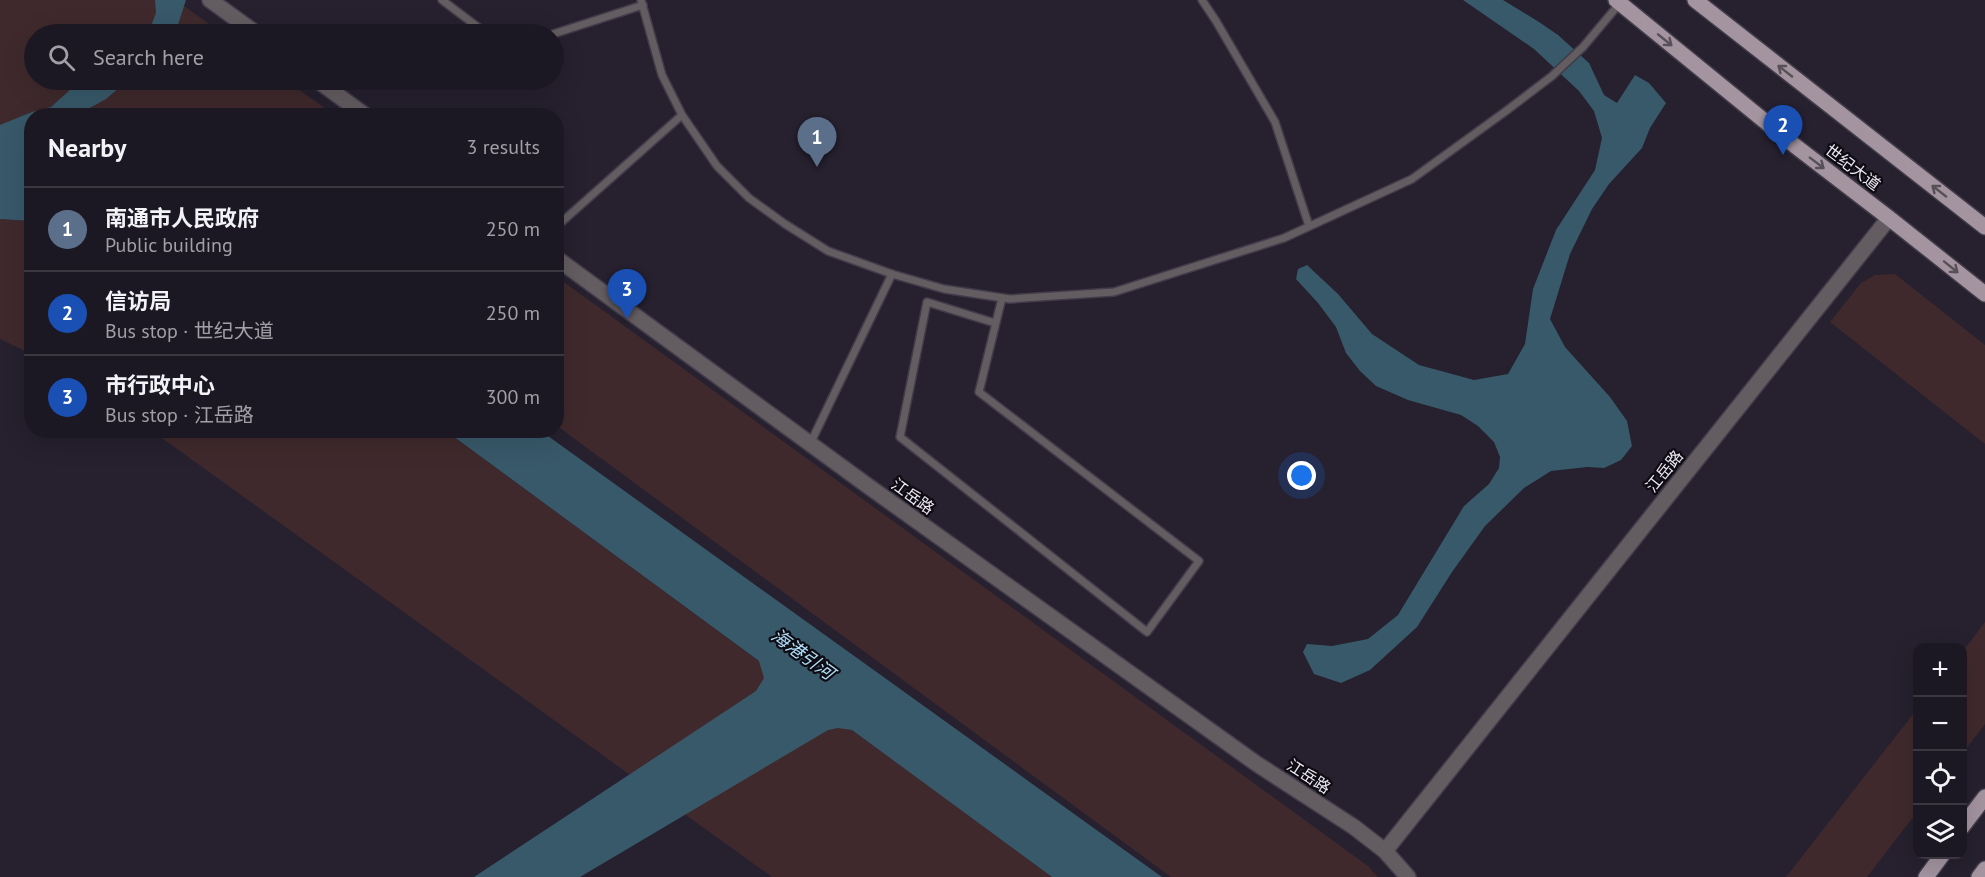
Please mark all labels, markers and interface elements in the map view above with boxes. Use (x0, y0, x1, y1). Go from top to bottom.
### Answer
search box (24, 24, 564, 90)
one-way arrow (1657, 34, 1673, 47)
icon: search (45, 41, 78, 74)
text: Search here (93, 43, 204, 71)
one-way arrow (1778, 65, 1794, 78)
pin: 2 (1764, 106, 1802, 155)
pin: 1 (798, 118, 836, 167)
text: Nearby (48, 131, 126, 164)
text: 3 results (467, 134, 540, 160)
street label: 世纪大道 (1821, 140, 1885, 194)
one-way arrow (1809, 157, 1825, 169)
one-way arrow (1931, 185, 1947, 198)
text: 南通市人民政府 (105, 204, 259, 232)
text: 1 (62, 216, 73, 242)
text: 250 m (486, 216, 540, 242)
text: Public building (105, 232, 233, 258)
one-way arrow (1943, 261, 1959, 274)
pin: 3 (608, 270, 646, 319)
text: 信访局 (105, 287, 171, 315)
text: 2 (62, 300, 73, 326)
text: 250 m (486, 300, 540, 326)
text: Bus stop · 世纪大道 (105, 318, 274, 344)
text: 市行政中心 (105, 371, 215, 399)
text: 3 (62, 384, 73, 410)
text: 300 m (486, 384, 540, 410)
text: Bus stop · 江岳路 (105, 402, 254, 428)
street label: 江岳路 (1641, 446, 1687, 496)
your location (1287, 461, 1316, 490)
street label: 江岳路 (888, 474, 938, 518)
water label: 海港引河 (767, 624, 841, 686)
map controls (1913, 643, 1967, 859)
button: + (1913, 643, 1967, 697)
button: − (1913, 697, 1967, 751)
button: locate (1913, 751, 1967, 805)
street label: 江岳路 (1283, 755, 1335, 797)
button: layers (1913, 805, 1967, 859)

